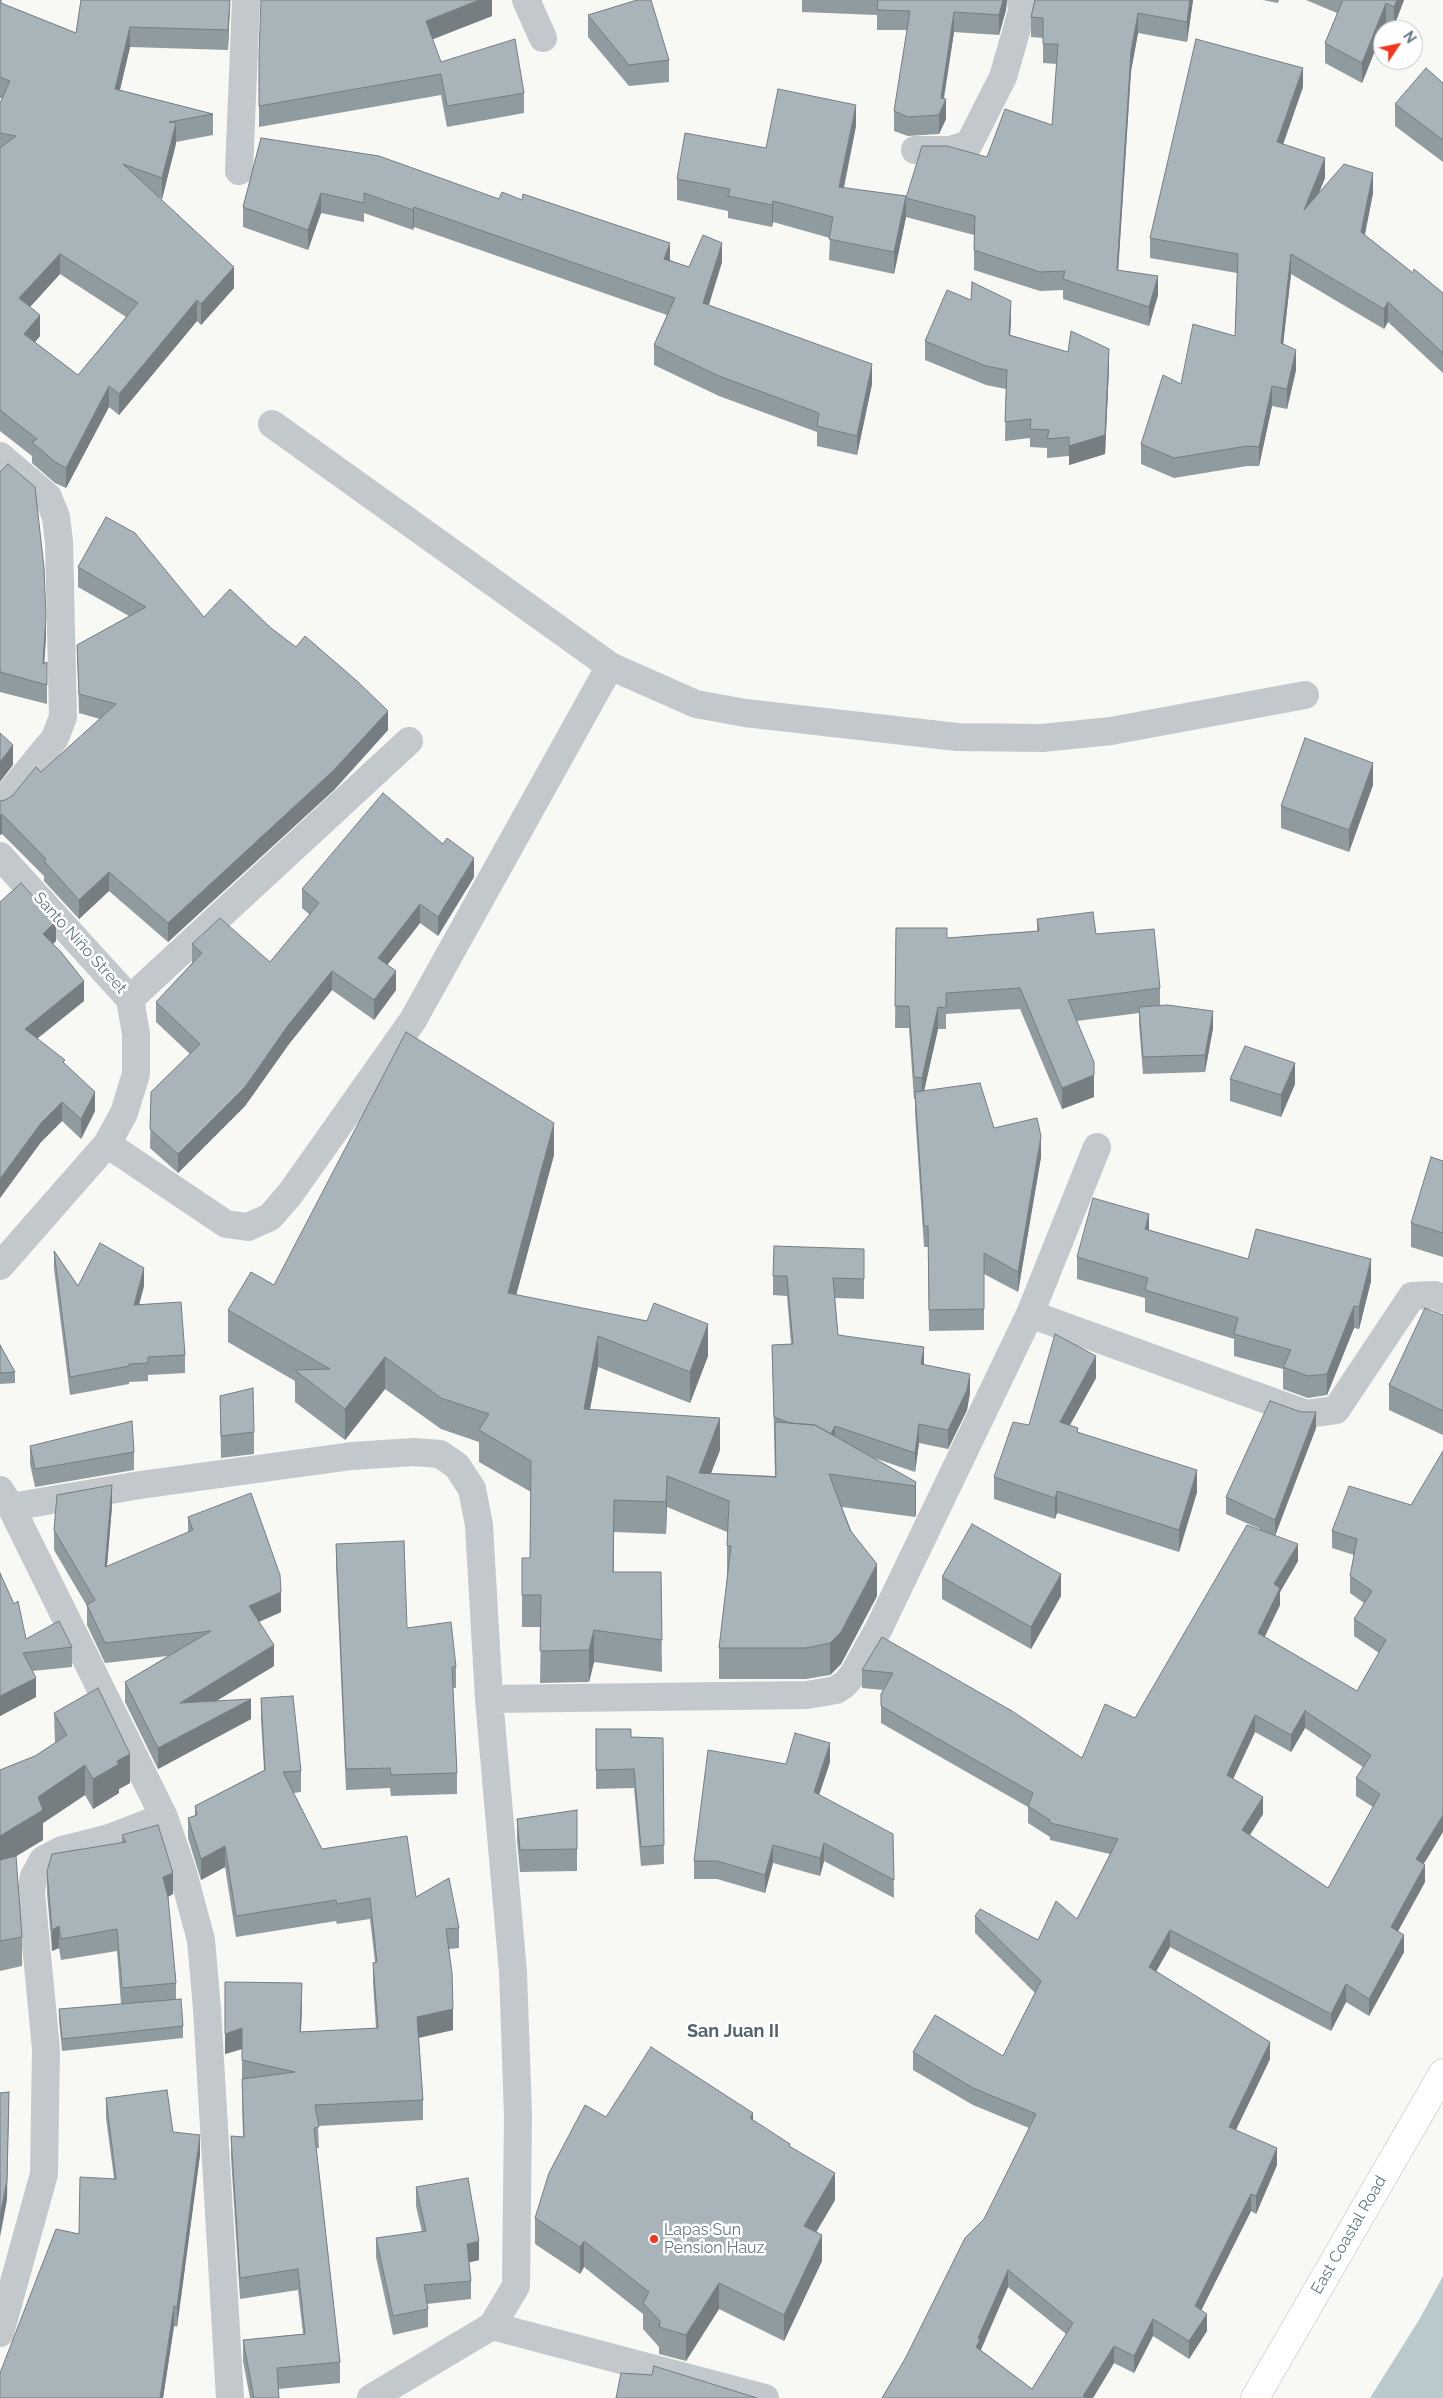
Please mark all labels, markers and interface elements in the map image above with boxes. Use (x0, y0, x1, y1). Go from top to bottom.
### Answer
north arrow (1373, 20, 1423, 70)
text: N (1400, 28, 1419, 46)
street label: Santo Niño Street (29, 888, 131, 998)
district label: San Juan II (687, 2021, 779, 2043)
street label: East Coastal Road (1307, 2172, 1391, 2298)
place label: Lapas Sun Pension Hauz (664, 2220, 764, 2258)
marker: Lapas Sun Pension Hauz (648, 2233, 660, 2245)

